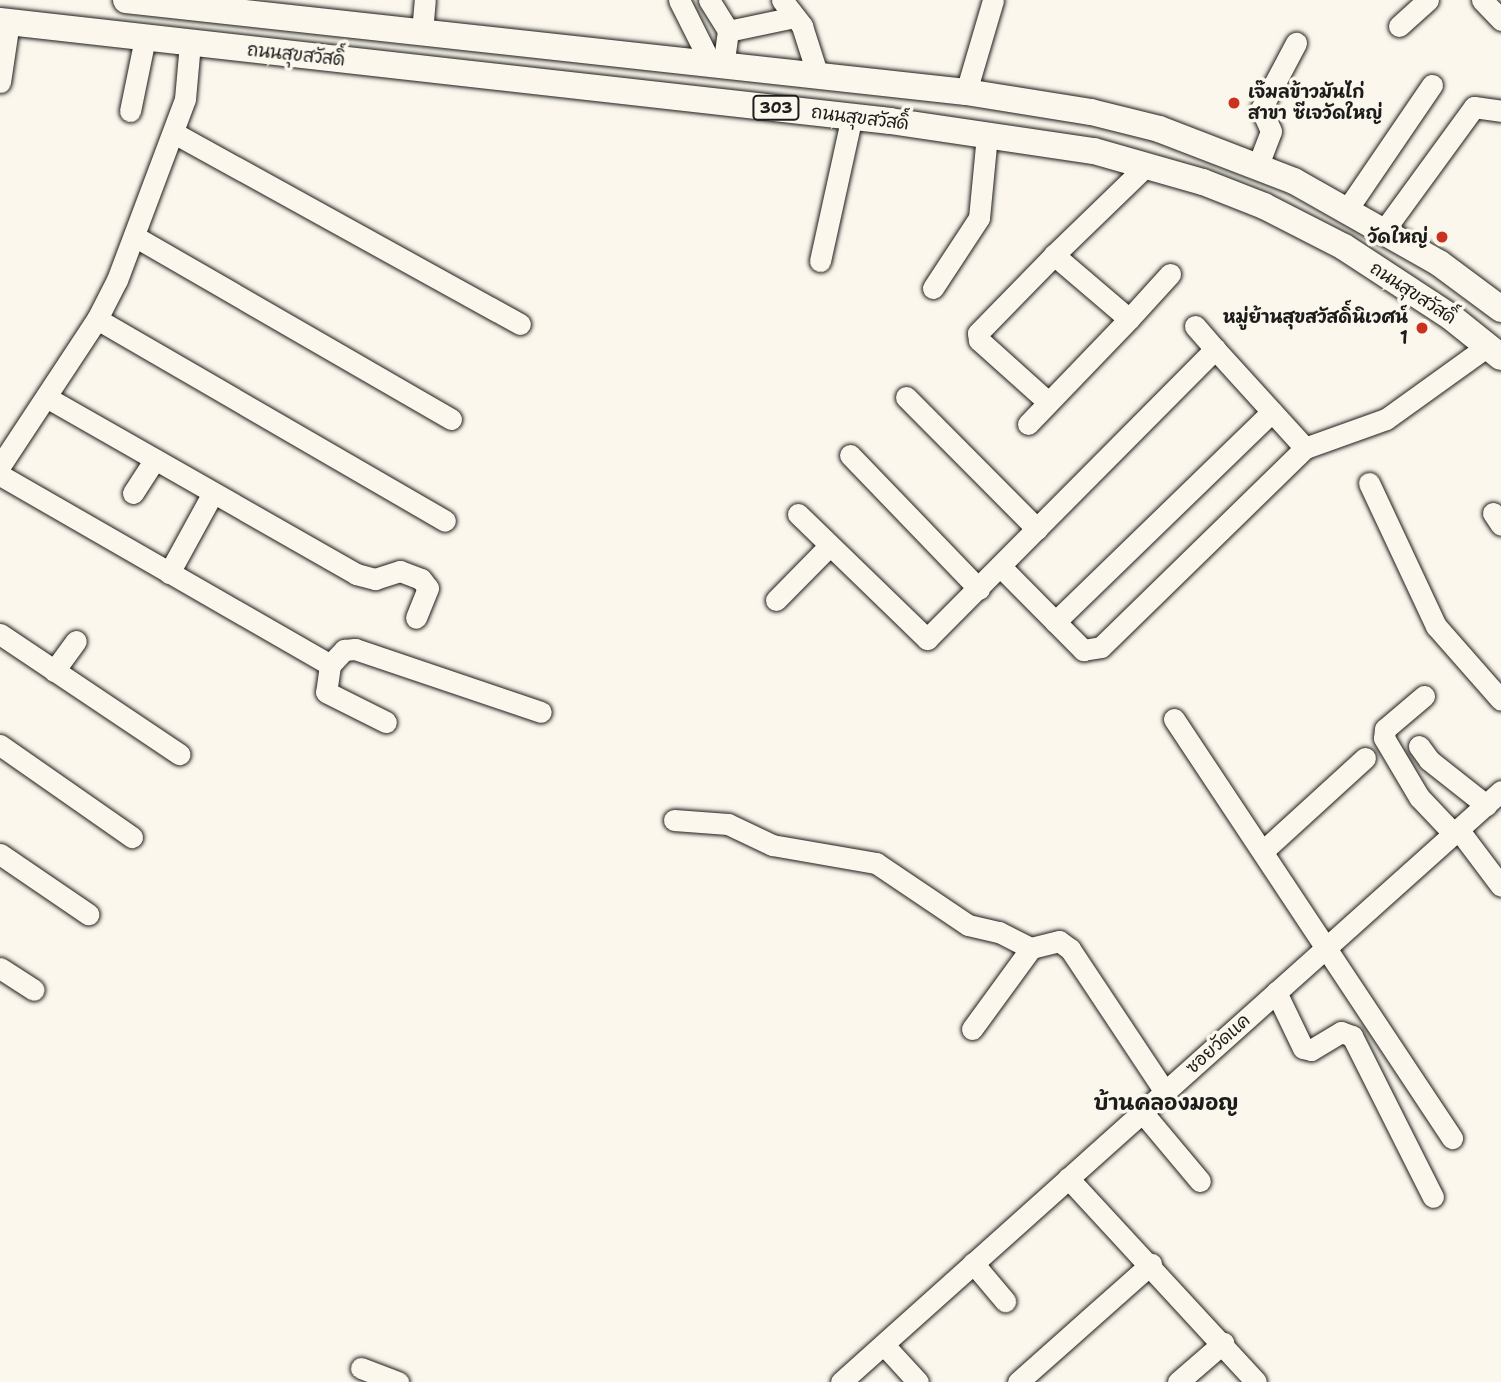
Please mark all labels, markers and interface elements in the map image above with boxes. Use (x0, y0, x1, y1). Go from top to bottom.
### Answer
street label: ถนนสุขสวัสดิ์ (246, 39, 346, 71)
place label: เจ๊มลข้าวมันไก่ สาขา ซีเจวัดใหญ่ (1248, 82, 1382, 124)
marker: เจ๊มลข้าวมันไก่ สาขา ซีเจวัดใหญ่ (1226, 95, 1242, 111)
road number: 303 (752, 96, 800, 120)
street label: ถนนสุขสวัสดิ์ (810, 101, 910, 135)
place label: วัดใหญ่ (1367, 226, 1428, 248)
marker: วัดใหญ่ (1434, 229, 1450, 245)
street label: ถนนสุขสวัสดิ์ (1366, 257, 1460, 329)
place label: หมู่ย้านสุขสวัสดิ์นิเวศน์ 1 (1223, 307, 1408, 350)
marker: หมู่ย้านสุขสวัสดิ์นิเวศน์ 1 (1414, 320, 1430, 336)
street label: ซอยวัดแค (1181, 1010, 1255, 1078)
district label: บ้านคลองมอญ (1094, 1090, 1238, 1116)

